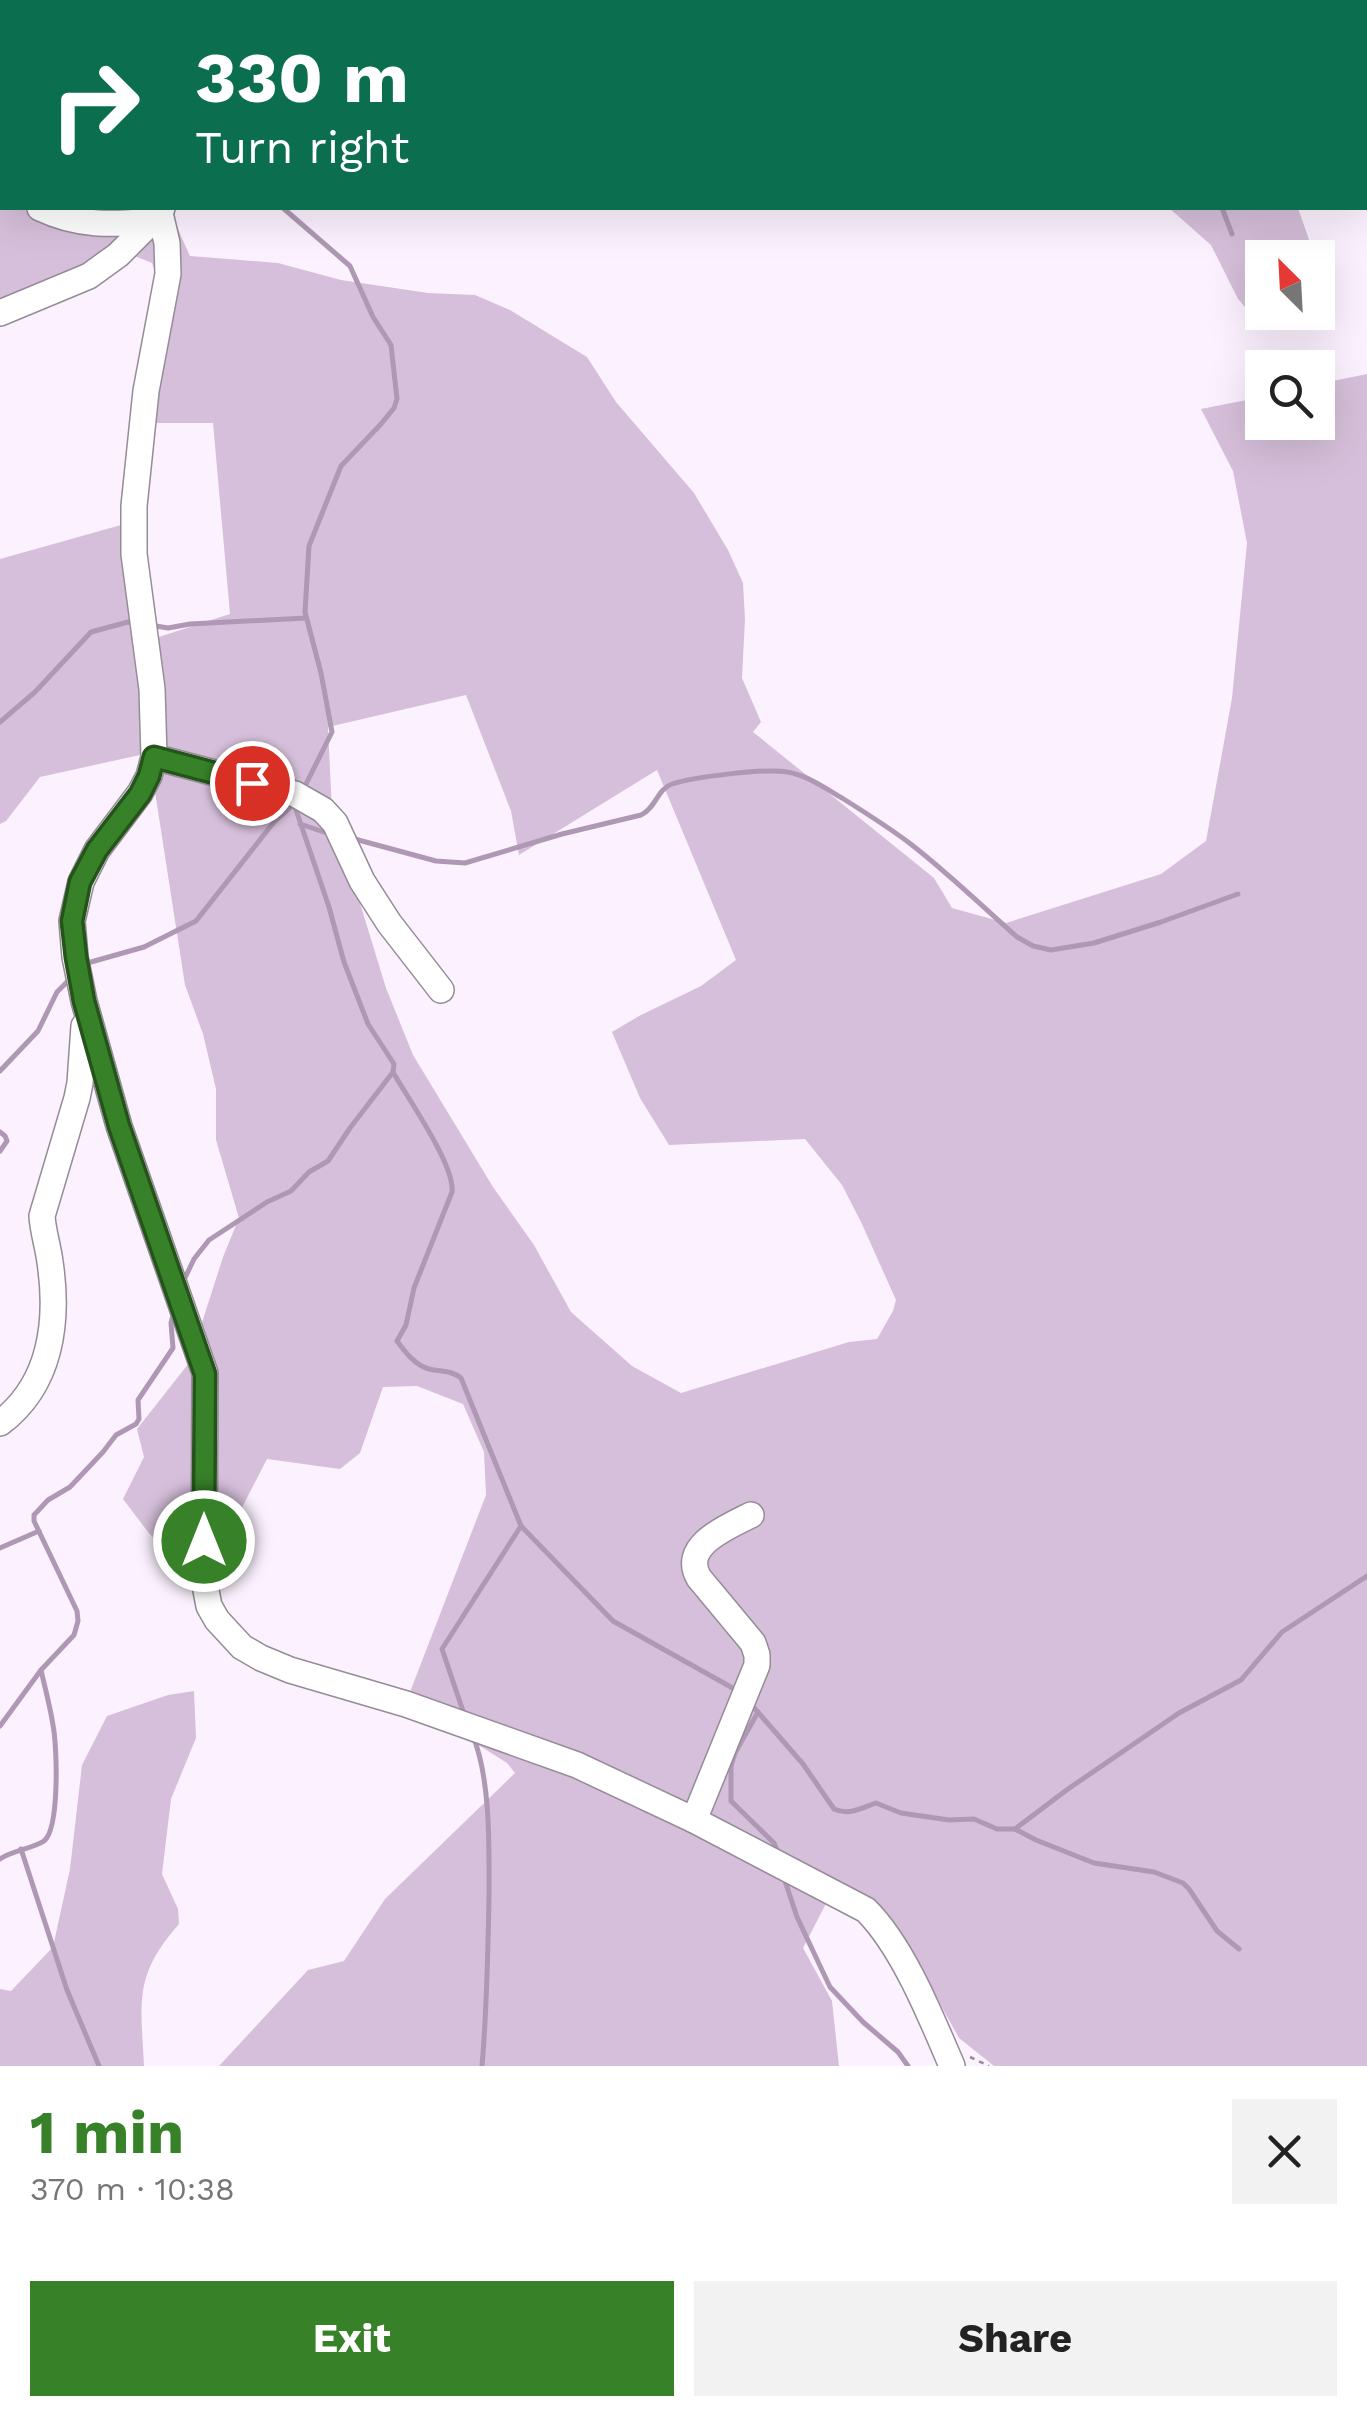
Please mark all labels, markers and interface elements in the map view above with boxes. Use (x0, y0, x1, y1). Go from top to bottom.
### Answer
text: 330 m (195, 37, 409, 119)
icon: right (30, 40, 160, 170)
text: Turn right (195, 121, 409, 174)
north arrow (1245, 240, 1335, 330)
map controls (1245, 240, 1335, 440)
button: search (1245, 350, 1335, 440)
pin (210, 741, 295, 826)
icon: arrive (225, 756, 280, 811)
position arrow (152, 1489, 256, 1593)
text: 1 min (30, 2097, 184, 2168)
button: close (1232, 2099, 1337, 2204)
text: 370 m · 10:38 (30, 2170, 235, 2208)
button: Exit (30, 2281, 674, 2396)
button: Share (694, 2281, 1337, 2396)

